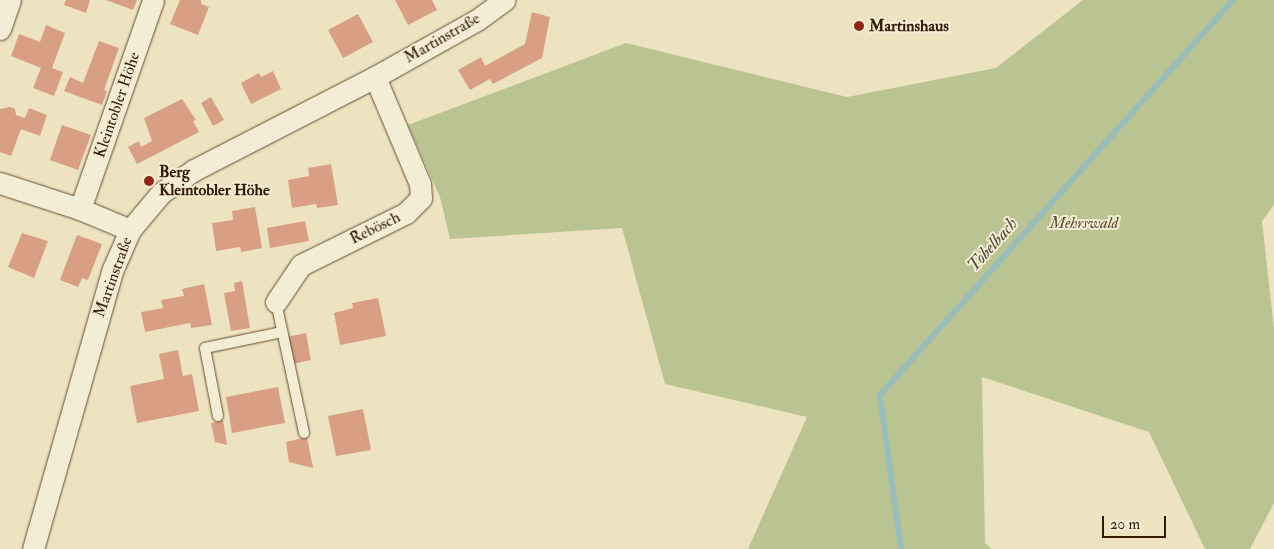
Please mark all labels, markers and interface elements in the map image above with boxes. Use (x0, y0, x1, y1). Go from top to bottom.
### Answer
street label: Martinstraße (401, 9, 483, 67)
place label: Martinshaus (869, 16, 949, 36)
marker: Martinshaus (853, 20, 865, 32)
street label: Kleintobler Höhe (90, 50, 144, 160)
place label: Berg Kleintobler Höhe (159, 162, 270, 200)
marker: Berg Kleintobler Höhe (143, 175, 155, 187)
street label: Rebösch (347, 208, 403, 248)
park label: Mehrswald (1050, 213, 1118, 233)
water label: Tobelbach (963, 214, 1023, 276)
street label: Martinstraße (90, 234, 136, 320)
scale bar (1104, 506, 1168, 538)
text: 20 m (1110, 515, 1140, 534)

